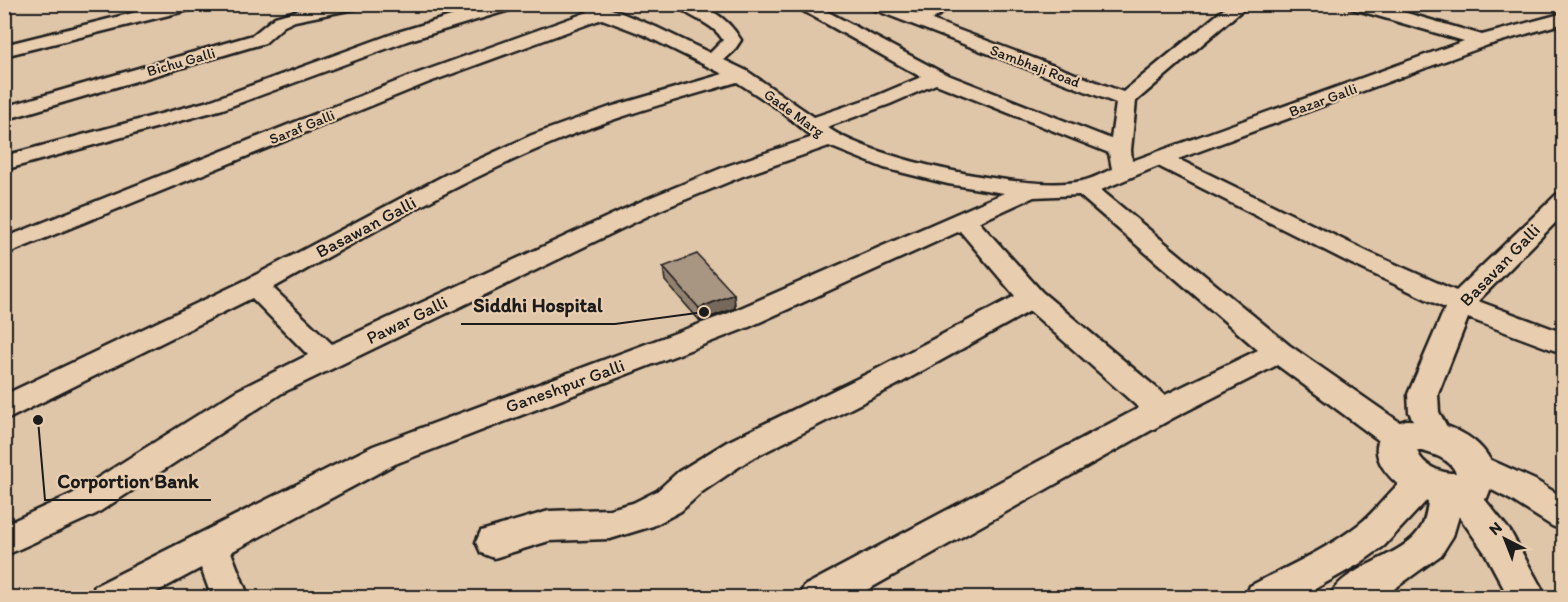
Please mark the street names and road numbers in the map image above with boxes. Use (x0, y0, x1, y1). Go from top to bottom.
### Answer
street label: Sambhaji Road (987, 41, 1083, 91)
street label: Bichu Galli (145, 44, 217, 80)
street label: Bazar Galli (1286, 79, 1360, 121)
street label: Gade Marg (760, 85, 828, 141)
street label: Saraf Galli (267, 106, 337, 148)
street label: Basawan Galli (312, 191, 420, 263)
street label: Basavan Galli (1455, 219, 1545, 311)
street label: Pawar Galli (363, 291, 451, 349)
street label: Ganeshpur Galli (502, 354, 628, 418)

